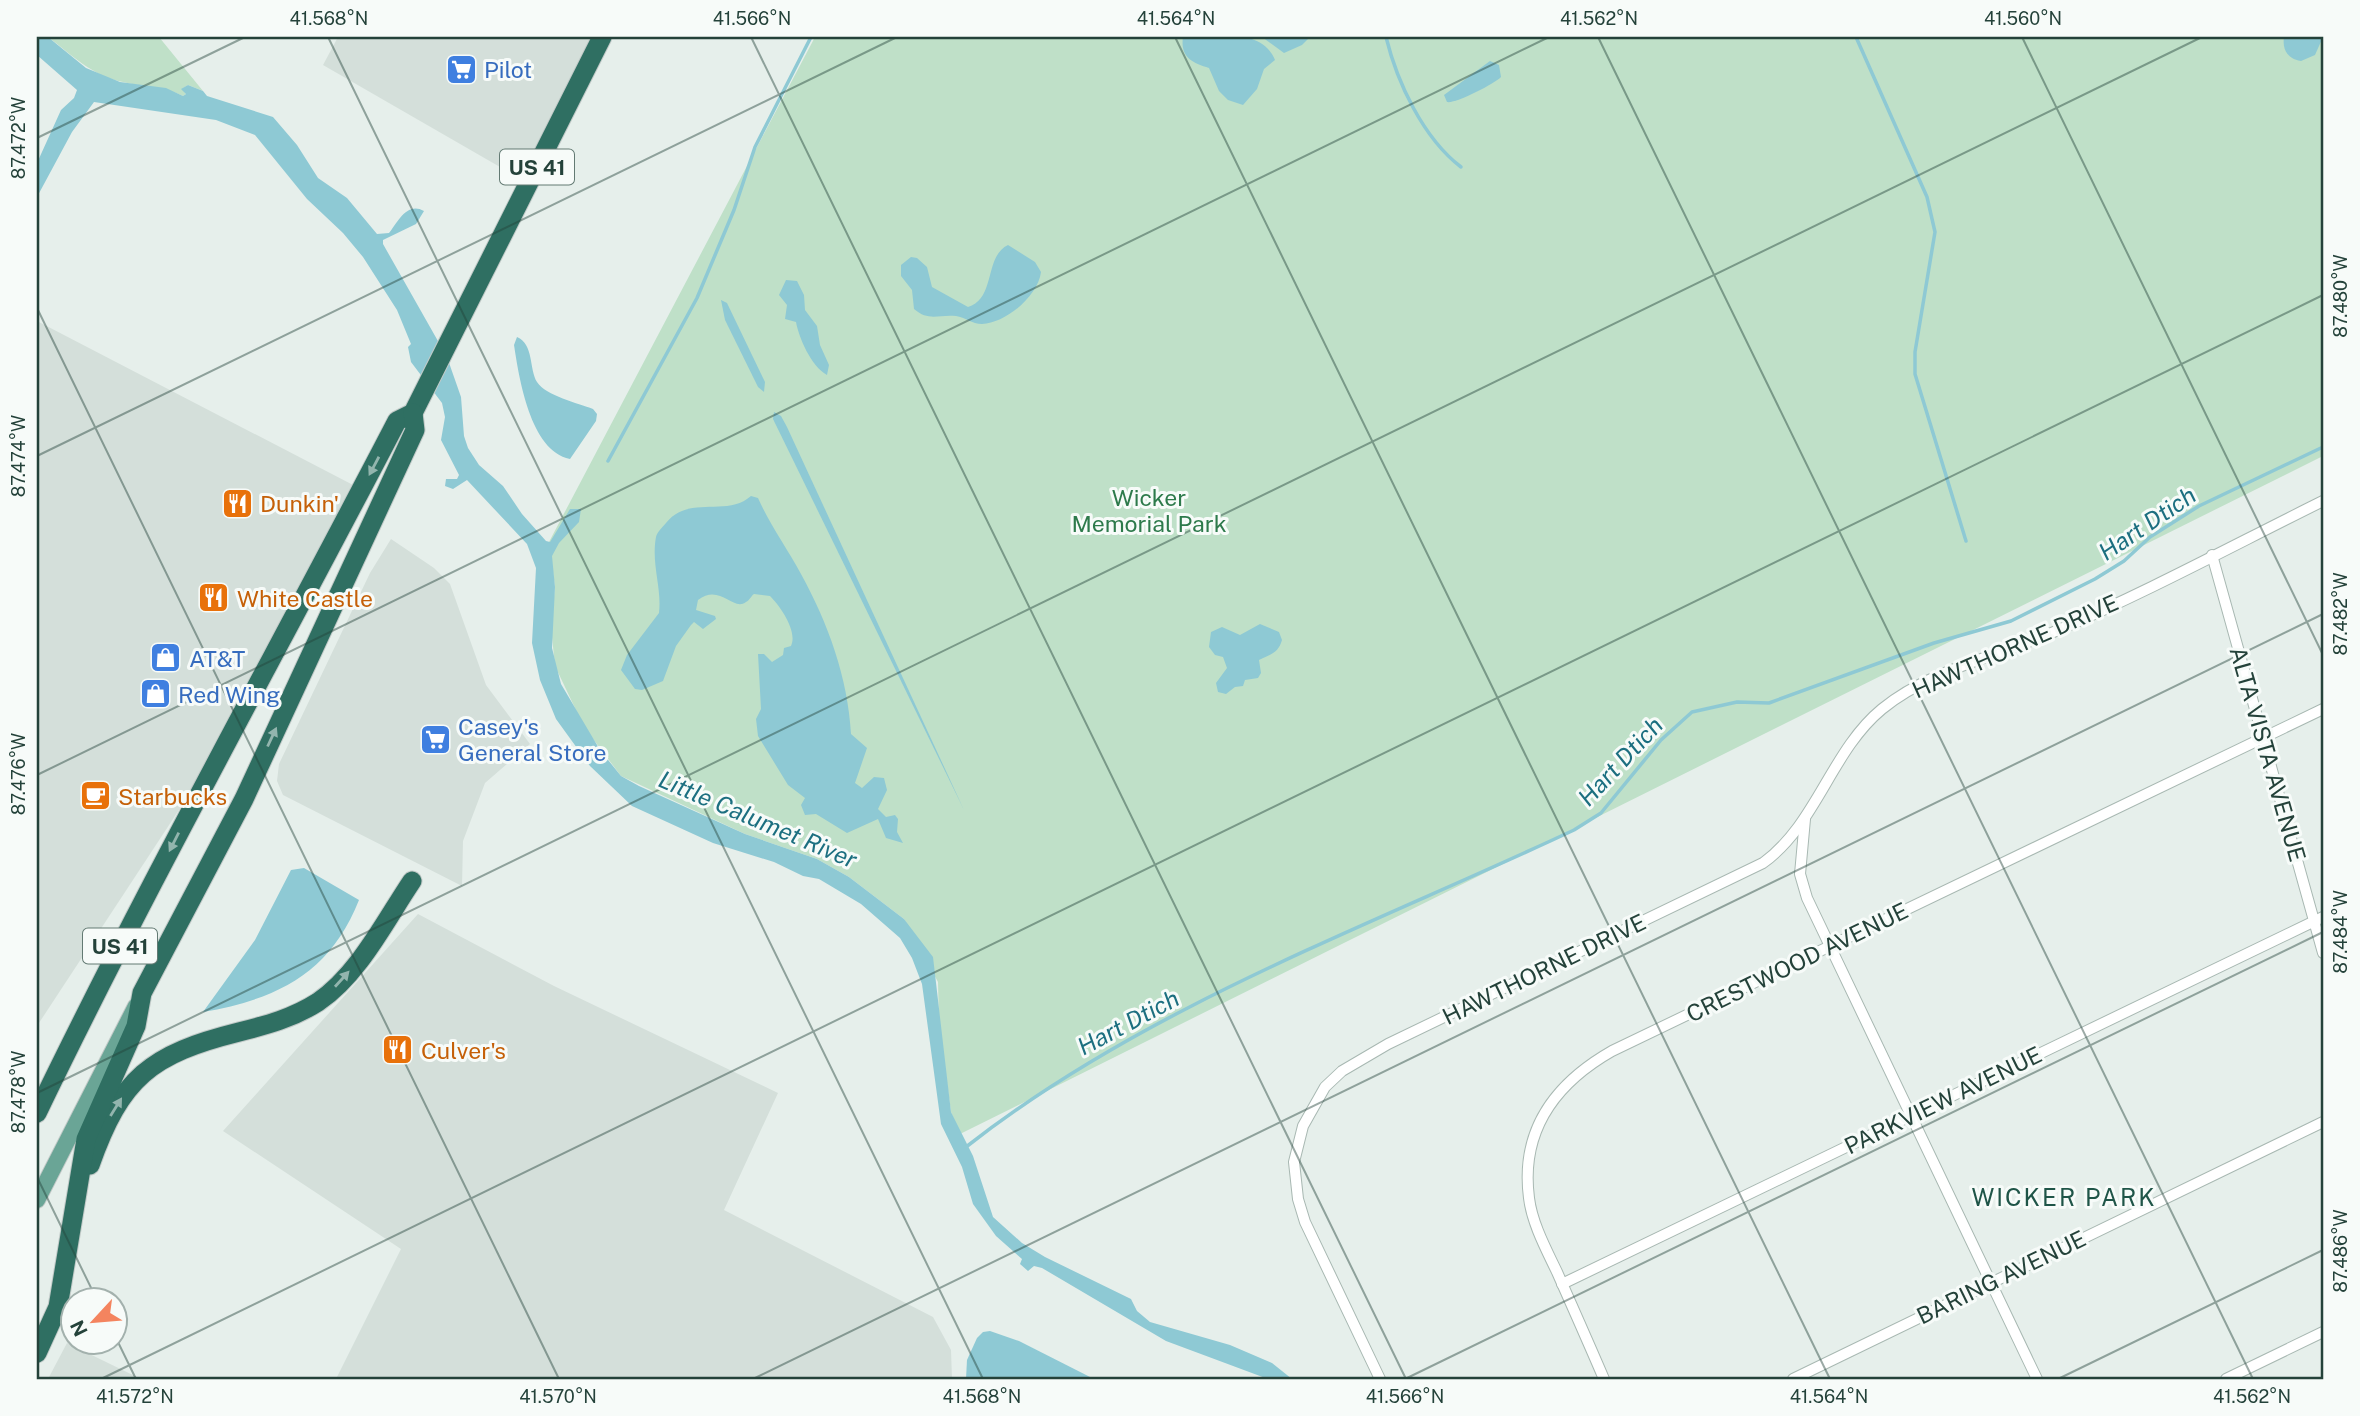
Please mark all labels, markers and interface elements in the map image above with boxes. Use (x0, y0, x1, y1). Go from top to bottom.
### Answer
text: 41.568°N (290, 8, 368, 29)
text: 41.566°N (713, 8, 791, 29)
text: 41.564°N (1137, 8, 1215, 29)
text: 41.562°N (1560, 8, 1638, 29)
text: 41.560°N (1984, 8, 2062, 29)
supermarket icon: Pilot (444, 52, 478, 86)
place label: Pilot (484, 56, 532, 83)
text: 87.472°W (8, 97, 29, 179)
road number: US 41 (500, 150, 574, 184)
text: 87.480°W (2330, 254, 2351, 338)
text: 87.474°W (8, 415, 29, 497)
one-way arrow (368, 456, 379, 476)
water label: Hart Dtich (2093, 480, 2201, 566)
park label: Wicker Memorial Park (1071, 484, 1227, 537)
restaurant icon: Dunkin' (220, 486, 254, 520)
place label: Dunkin' (260, 490, 339, 517)
text: 87.482°W (2330, 572, 2351, 656)
restaurant icon: White Castle (197, 581, 231, 615)
place label: White Castle (237, 585, 373, 612)
street label: HAWTHORNE DRIVE (1908, 588, 2122, 704)
shop icon: AT&T (149, 641, 183, 675)
street label: ALTA VISTA AVENUE (2224, 643, 2312, 865)
place label: AT&T (189, 645, 246, 672)
shop icon: Red Wing (138, 677, 172, 711)
place label: Red Wing (178, 681, 280, 708)
water label: Hart Dtich (1572, 711, 1668, 811)
place label: Casey's General Store (458, 713, 606, 766)
supermarket icon: Casey's General Store (418, 722, 452, 756)
one-way arrow (266, 727, 278, 747)
text: 87.476°W (8, 733, 29, 815)
water label: Little Calumet River (655, 765, 862, 874)
cafe icon: Starbucks (78, 779, 112, 813)
place label: Starbucks (118, 783, 227, 810)
one-way arrow (168, 832, 180, 852)
text: 87.484°W (2330, 890, 2351, 974)
street label: CRESTWOOD AVENUE (1682, 897, 1912, 1027)
street label: HAWTHORNE DRIVE (1438, 908, 1650, 1030)
road number: US 41 (83, 928, 157, 964)
one-way arrow (334, 971, 350, 988)
water label: Hart Dtich (1072, 984, 1184, 1060)
restaurant icon: Culver's (381, 1033, 415, 1067)
place label: Culver's (421, 1037, 506, 1064)
street label: PARKVIEW AVENUE (1840, 1040, 2046, 1160)
text: 87.478°W (8, 1051, 29, 1133)
one-way arrow (110, 1097, 123, 1116)
district label: WICKER PARK (1971, 1183, 2157, 1211)
text: 87.486°W (2330, 1209, 2351, 1293)
street label: BARING AVENUE (1912, 1224, 2090, 1330)
north arrow (60, 1286, 130, 1356)
text: N (66, 1317, 92, 1340)
text: 41.572°N (96, 1386, 174, 1407)
text: 41.570°N (519, 1386, 597, 1407)
text: 41.568°N (943, 1386, 1021, 1407)
text: 41.566°N (1366, 1386, 1444, 1407)
text: 41.564°N (1790, 1386, 1868, 1407)
text: 41.562°N (2213, 1386, 2291, 1407)

